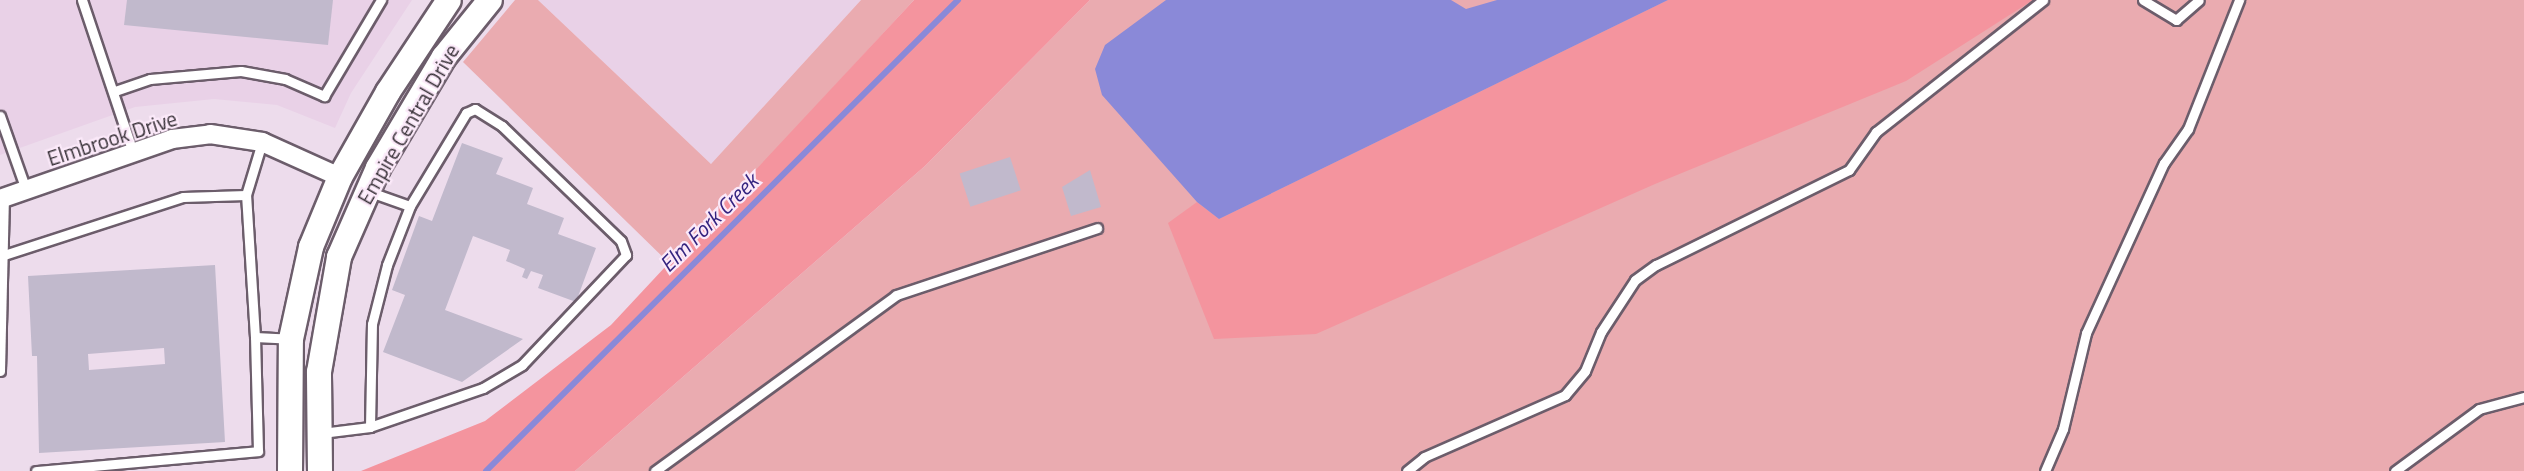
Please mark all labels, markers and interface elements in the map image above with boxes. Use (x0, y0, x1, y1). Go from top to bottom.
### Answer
street label: Empire Central Drive (352, 39, 464, 209)
street label: Elmbrook Drive (44, 105, 180, 171)
water label: Elm Fork Creek (654, 168, 764, 278)

